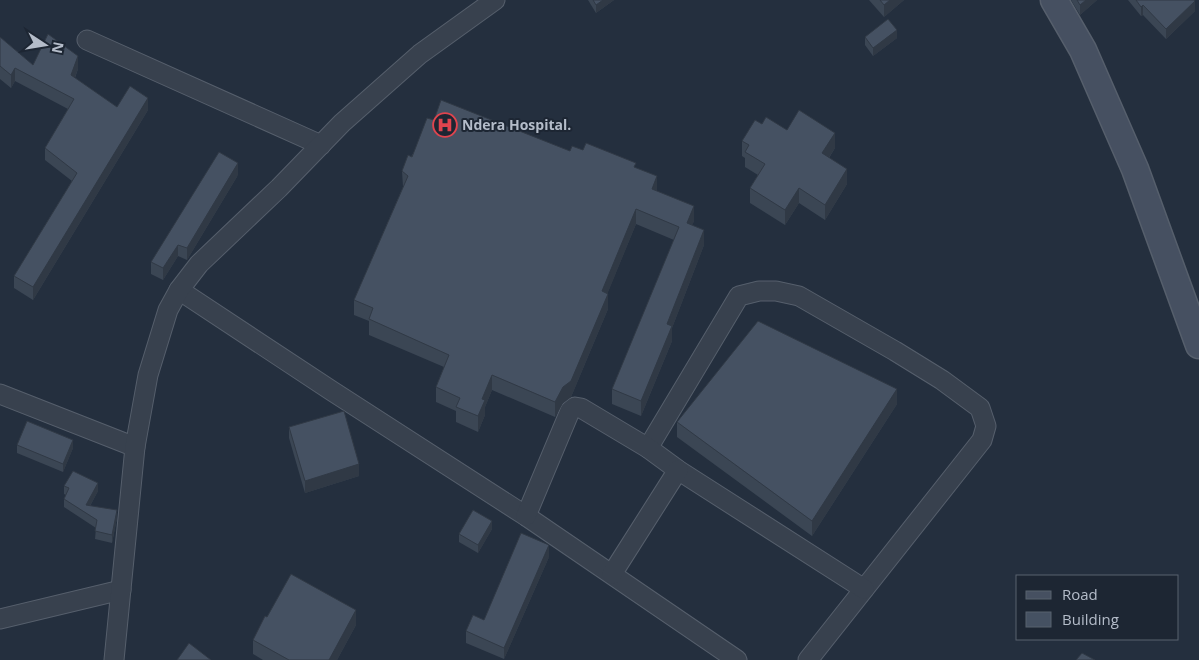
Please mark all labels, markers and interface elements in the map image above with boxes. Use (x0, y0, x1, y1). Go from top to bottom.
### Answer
north arrow (20, 20, 70, 70)
text: N (48, 40, 69, 55)
hospital icon: Ndera Hospital. (432, 112, 458, 138)
place label: Ndera Hospital. (462, 115, 571, 134)
legend (1016, 575, 1179, 640)
text: Road (1062, 584, 1098, 604)
text: Building (1062, 609, 1119, 629)

